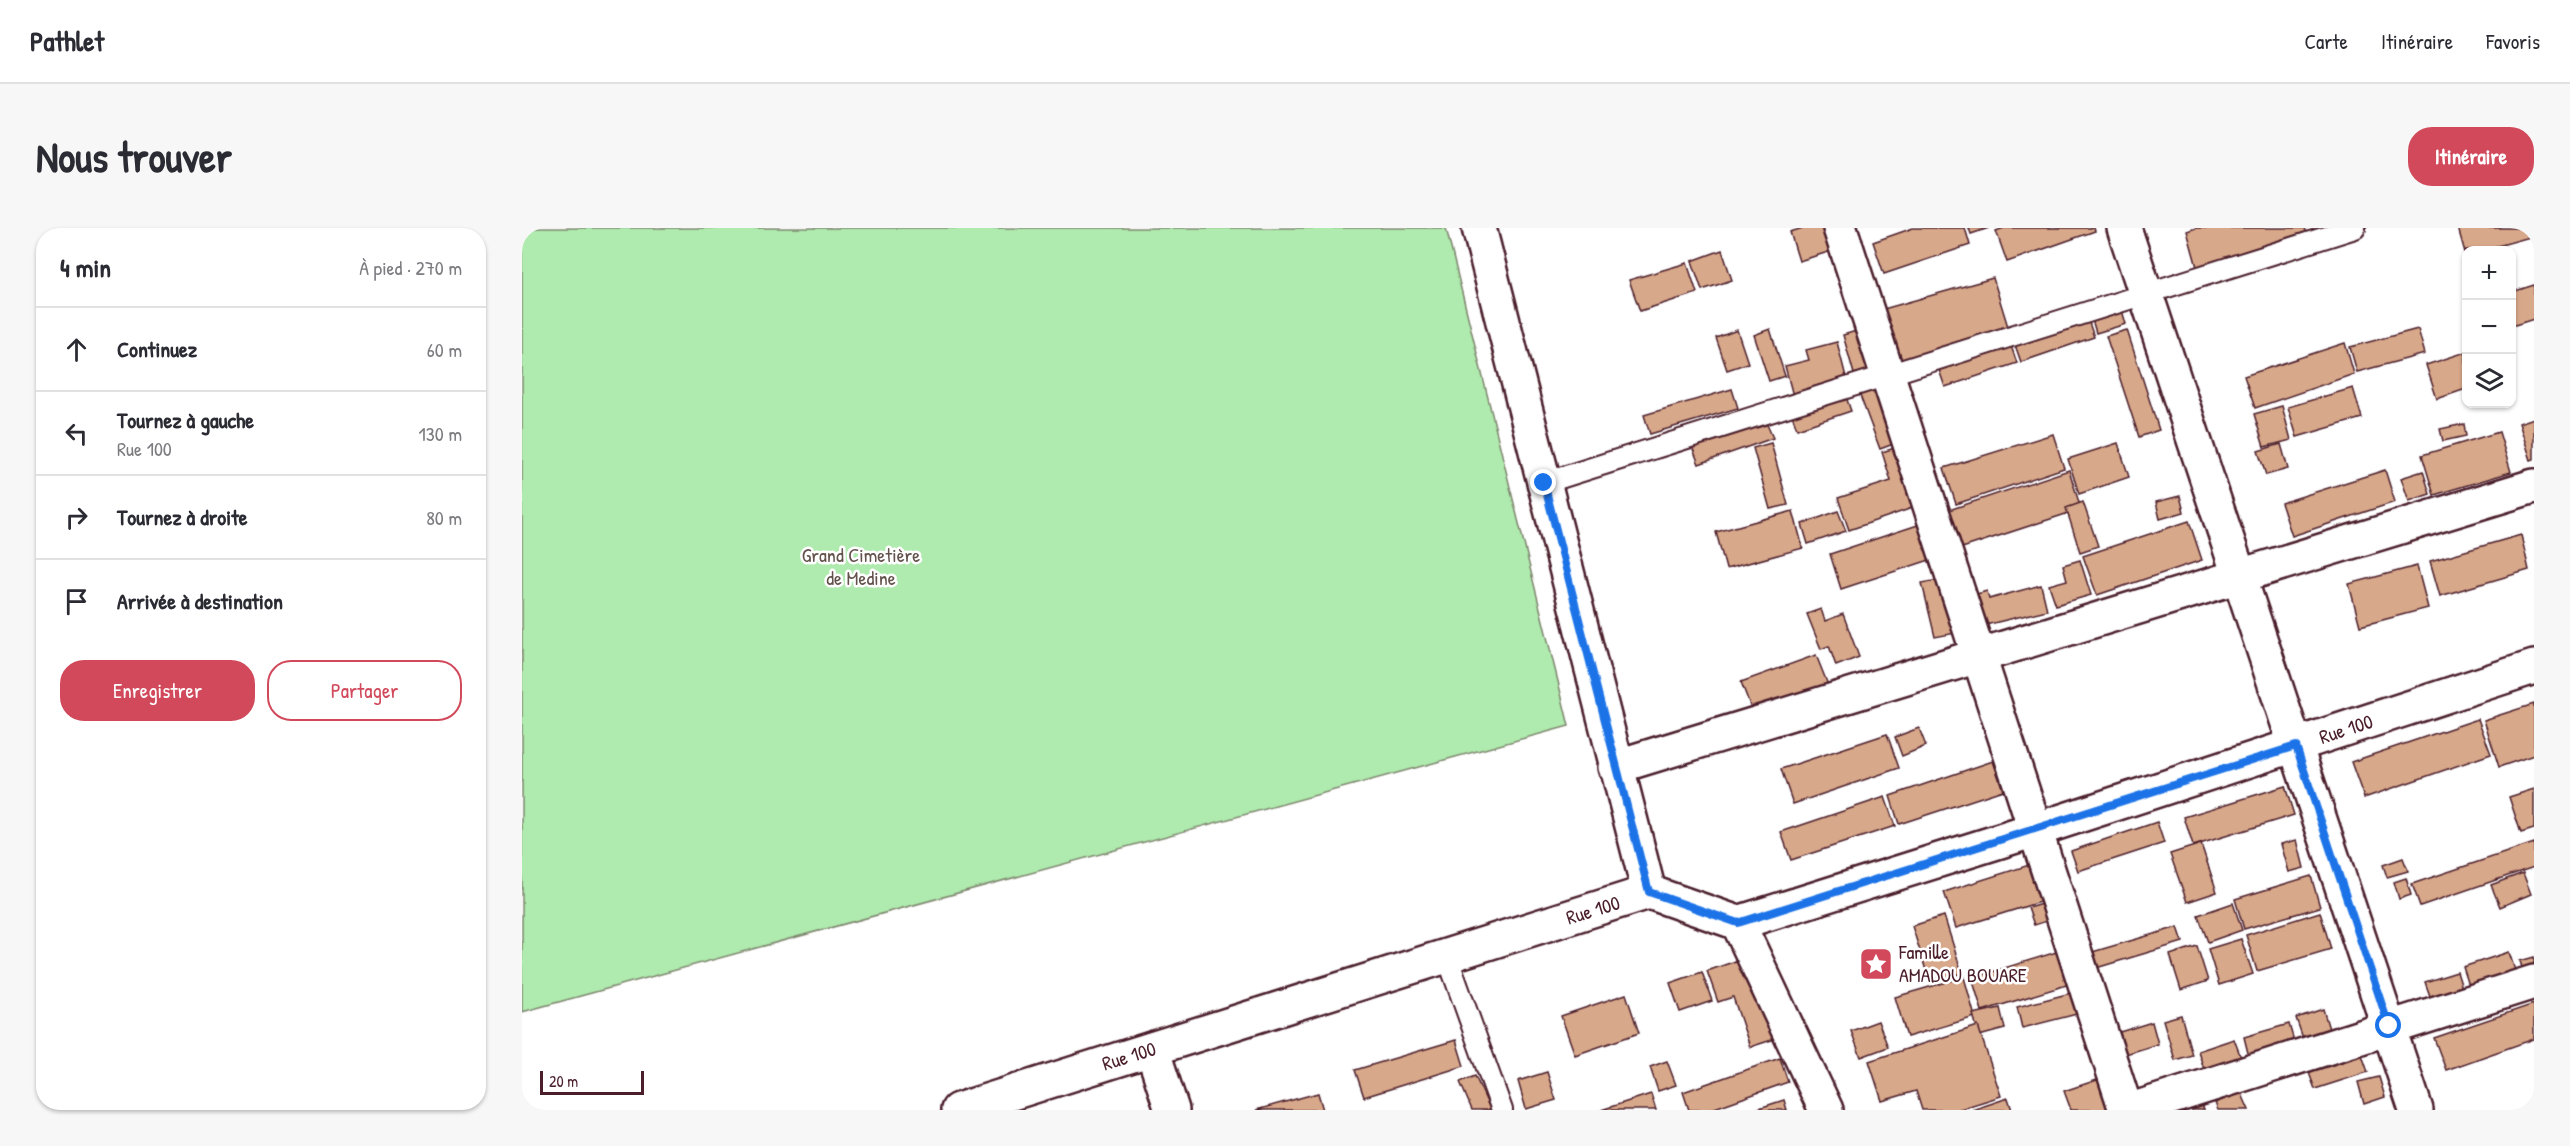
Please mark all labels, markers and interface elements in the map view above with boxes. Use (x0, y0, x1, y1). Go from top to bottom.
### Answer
text: Pathlet (30, 22, 104, 60)
text: Carte (2305, 27, 2348, 56)
text: Itinéraire (2381, 27, 2453, 56)
text: Favoris (2486, 27, 2540, 56)
button: Itinéraire (2408, 127, 2534, 186)
text: Nous trouver (36, 128, 232, 185)
map controls (2462, 246, 2516, 408)
button: + (2462, 246, 2516, 300)
text: 4 min (60, 250, 111, 285)
text: À pied · 270 m (359, 254, 462, 281)
button: − (2462, 300, 2516, 354)
icon: ahead (60, 333, 93, 366)
text: Continuez (117, 334, 197, 364)
text: 60 m (427, 336, 462, 363)
button: layers (2462, 354, 2516, 408)
text: Tournez à gauche (117, 405, 254, 435)
icon: left (60, 417, 93, 450)
text: 130 m (419, 420, 462, 447)
text: Rue 100 (117, 435, 172, 462)
route end (1530, 469, 1556, 495)
icon: right (60, 501, 93, 534)
text: Tournez à droite (117, 502, 247, 532)
text: 80 m (426, 504, 462, 531)
park label: Grand Cimetière de Medine (802, 541, 920, 591)
icon: arrive (60, 585, 93, 618)
text: Arrivée à destination (117, 586, 283, 616)
button: Enregistrer (60, 660, 255, 721)
button: Partager (267, 660, 462, 721)
street label: Rue 100 (2316, 707, 2376, 750)
street label: Rue 100 (1563, 889, 1623, 930)
place label: Famille AMADOU BOUARE (1898, 938, 2027, 988)
place icon: Famille AMADOU BOUARE (1858, 946, 1894, 982)
route start (2375, 1012, 2401, 1038)
street label: Rue 100 (1099, 1035, 1159, 1076)
scale bar (540, 1068, 644, 1096)
text: 20 m (549, 1070, 578, 1092)

